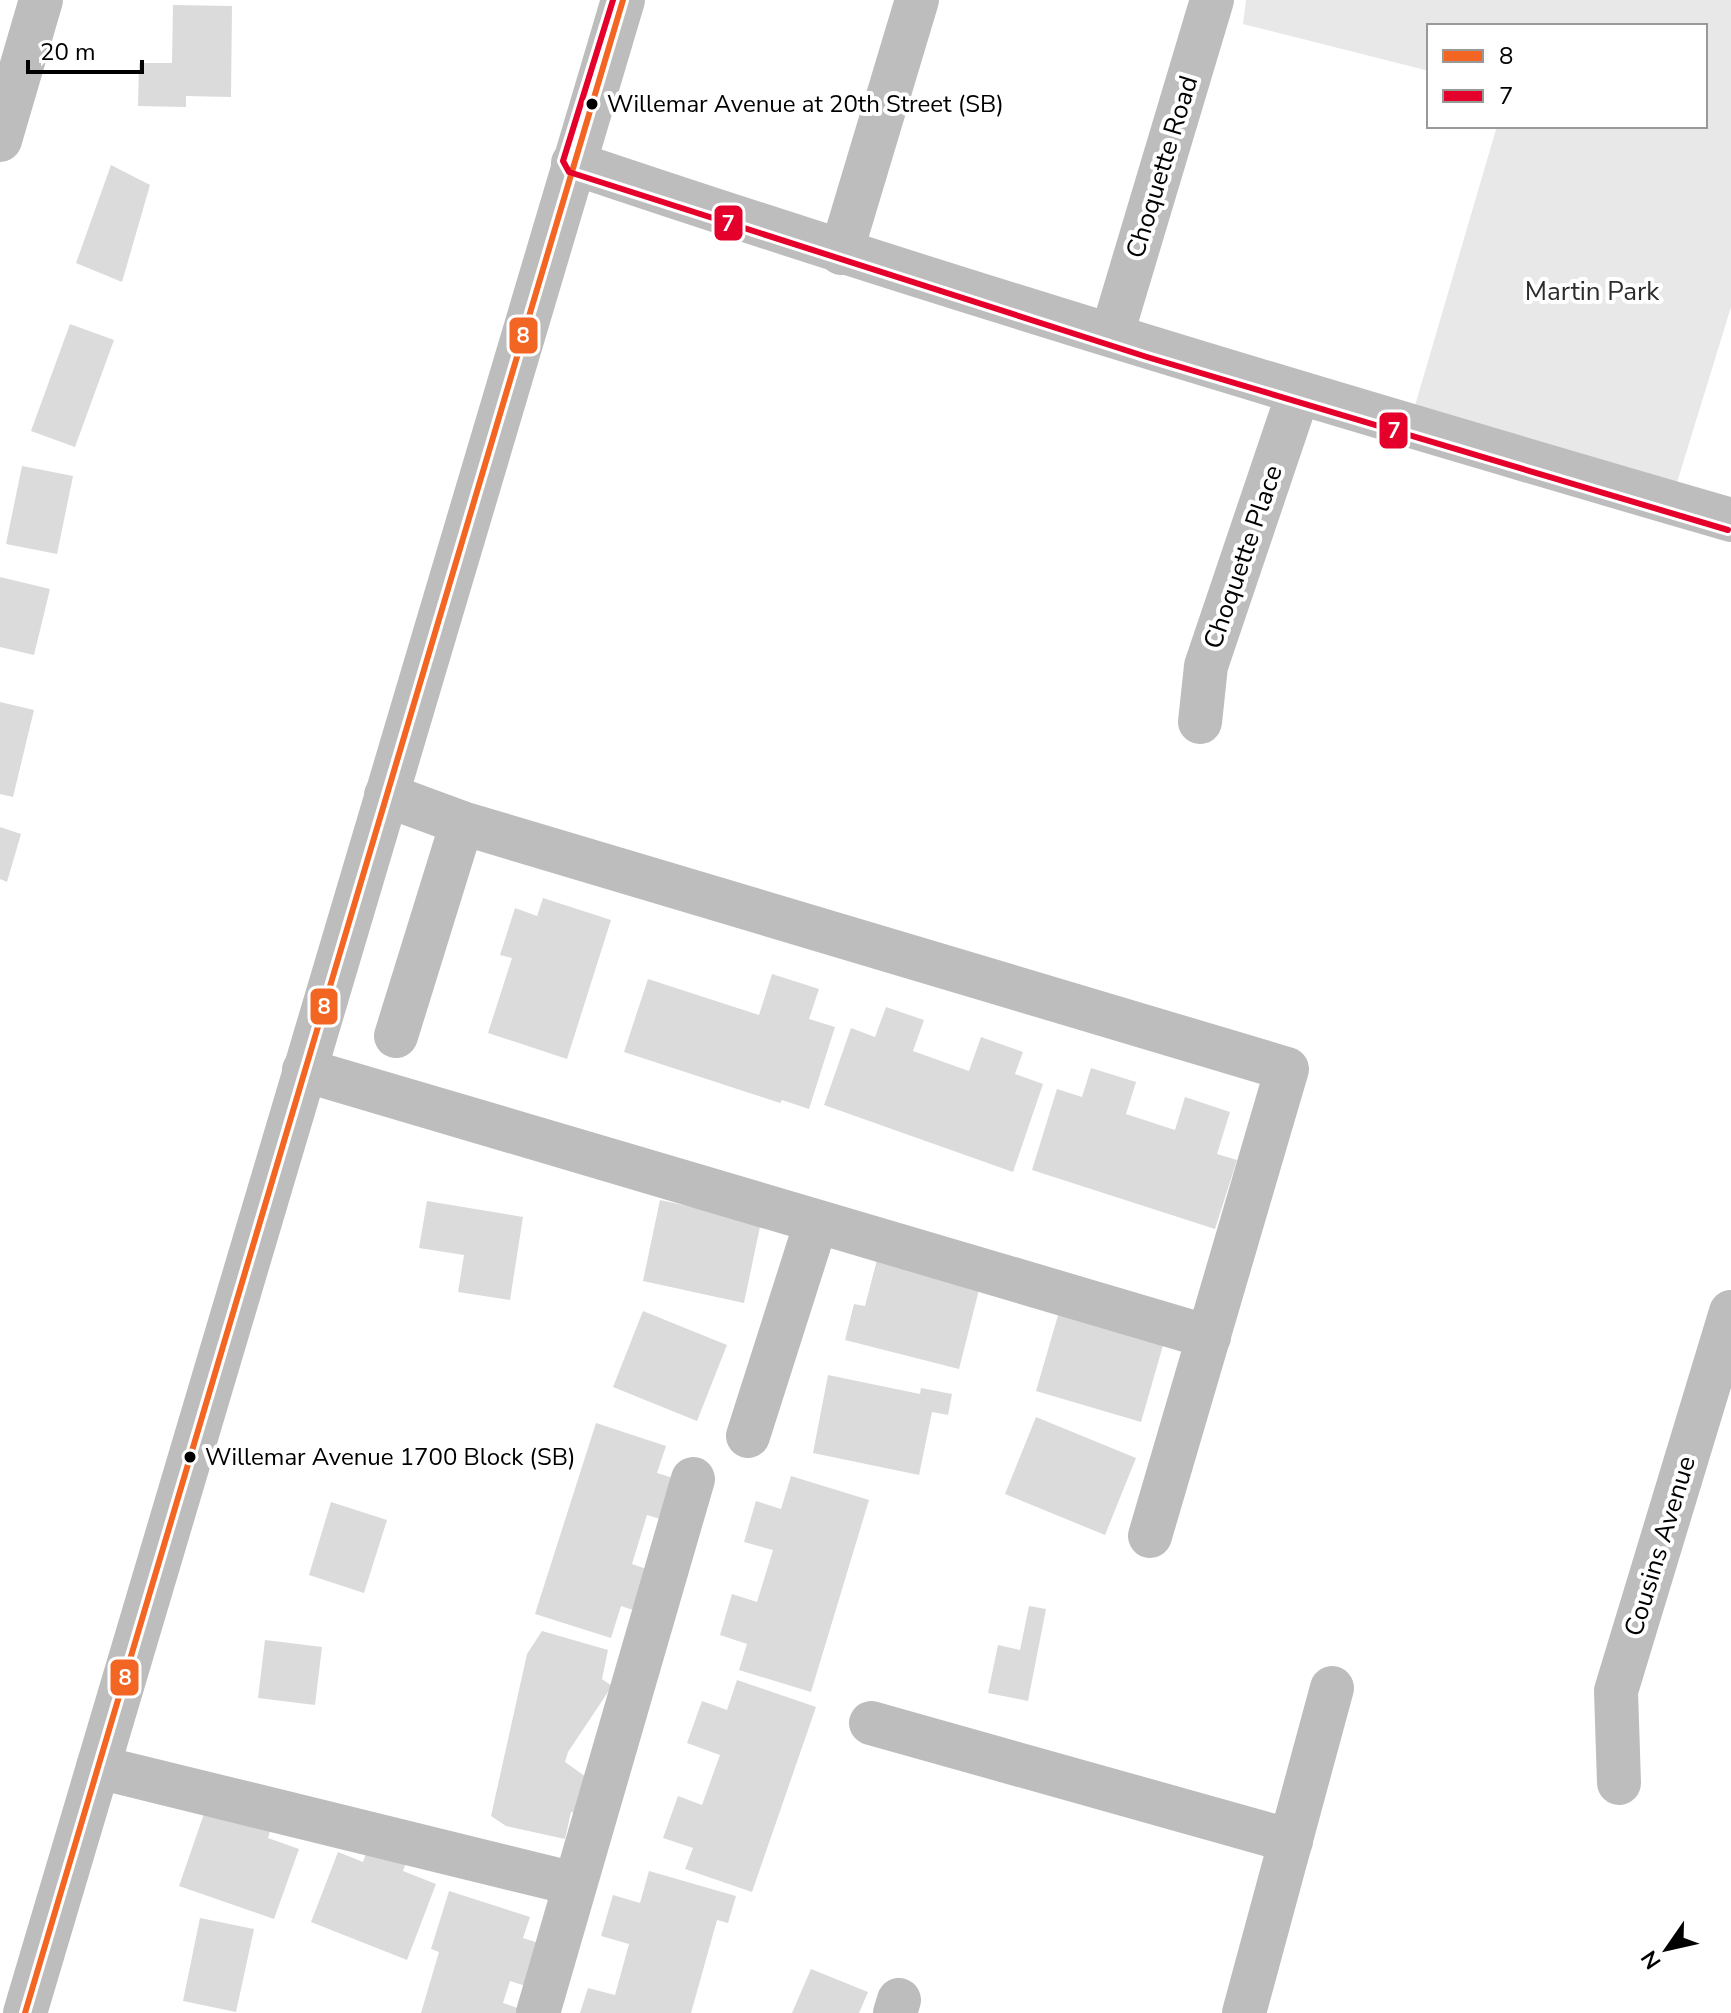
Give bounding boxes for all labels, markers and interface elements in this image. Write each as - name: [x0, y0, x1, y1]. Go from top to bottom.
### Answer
- scale bar: [28, 24, 142, 74]
- legend: [1427, 24, 1707, 128]
- text: 20 m: [40, 36, 96, 68]
- text: 8: [1499, 40, 1513, 72]
- street label: Choquette Road: [1118, 71, 1206, 263]
- text: 7: [1499, 80, 1513, 112]
- place label: Willemar Avenue at 20th Street (SB): [607, 88, 1004, 120]
- marker: Willemar Avenue at 20th Street (SB): [584, 96, 600, 112]
- line badge: 7: [713, 204, 744, 242]
- text: 7: [721, 209, 735, 239]
- park label: Martin Park: [1525, 274, 1660, 309]
- line badge: 8: [508, 316, 539, 355]
- text: 8: [516, 321, 530, 351]
- line badge: 7: [1378, 411, 1409, 450]
- text: 7: [1387, 416, 1401, 446]
- street label: Choquette Place: [1195, 460, 1291, 654]
- line badge: 8: [309, 987, 339, 1026]
- text: 8: [317, 992, 331, 1022]
- place label: Willemar Avenue 1700 Block (SB): [205, 1441, 576, 1473]
- marker: Willemar Avenue 1700 Block (SB): [182, 1449, 198, 1465]
- street label: Cousins Avenue: [1616, 1452, 1704, 1640]
- line badge: 8: [109, 1658, 140, 1697]
- text: 8: [118, 1663, 132, 1693]
- north arrow: [1627, 1909, 1707, 1989]
- text: N: [1634, 1944, 1668, 1975]

